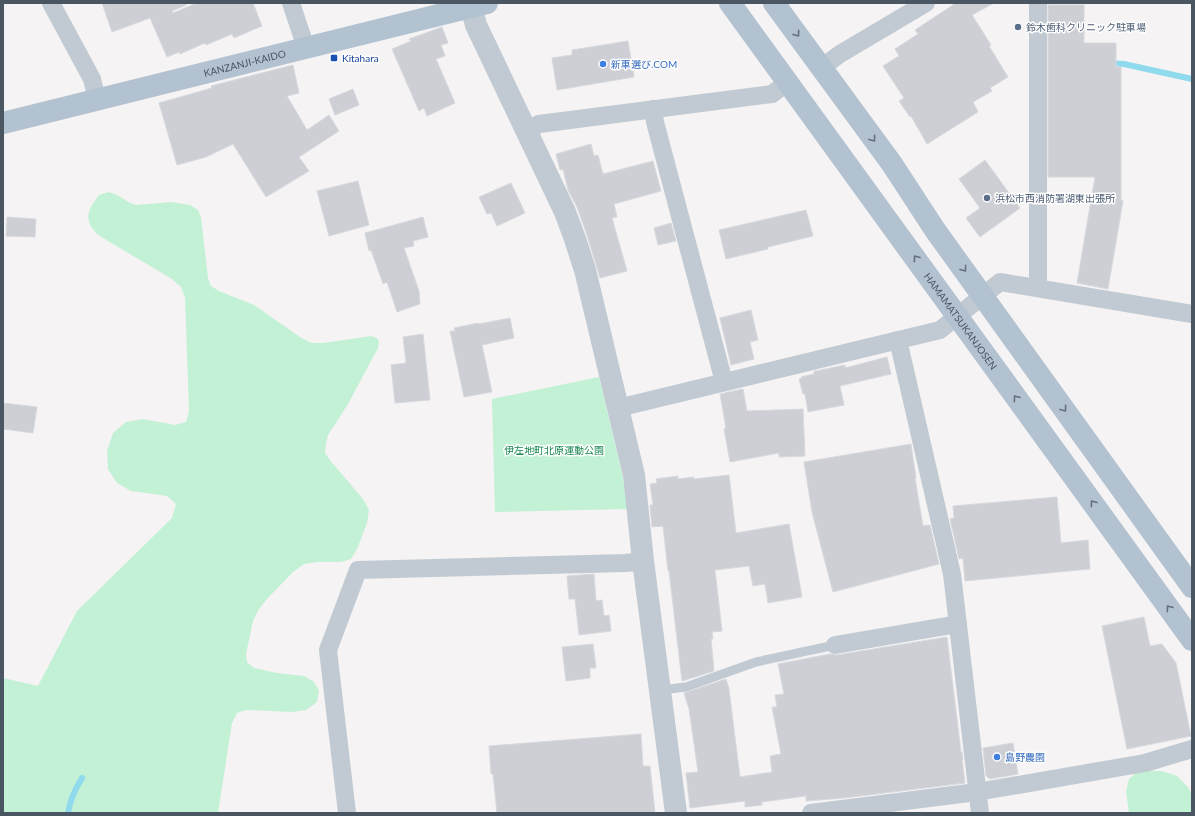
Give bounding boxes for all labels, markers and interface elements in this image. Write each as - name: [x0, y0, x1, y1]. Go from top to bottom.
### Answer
- place label: 鈴木歯科クリニック駐車場: [1026, 21, 1146, 33]
- marker: 鈴木歯科クリニック駐車場: [1013, 22, 1023, 32]
- one-way arrow: [792, 30, 799, 37]
- street label: KANZANJI-KAIDO: [202, 47, 287, 79]
- place label: Kitahara: [342, 52, 379, 64]
- marker: Kitahara: [329, 53, 339, 63]
- place label: 新車選び.COM: [611, 58, 677, 70]
- marker: 新車選び.COM: [598, 59, 608, 69]
- one-way arrow: [869, 135, 876, 142]
- place label: 浜松市西消防署湖東出張所: [995, 192, 1115, 204]
- marker: 浜松市西消防署湖東出張所: [982, 193, 992, 203]
- one-way arrow: [913, 256, 920, 263]
- one-way arrow: [959, 265, 967, 272]
- street label: HAMAMATSUKANJOSEN: [922, 270, 1000, 372]
- one-way arrow: [1014, 395, 1021, 402]
- one-way arrow: [1059, 404, 1066, 411]
- park label: 伊左地町北原運動公園: [504, 444, 604, 456]
- one-way arrow: [1090, 500, 1098, 507]
- one-way arrow: [1167, 606, 1174, 613]
- place label: 島野農園: [1005, 751, 1045, 763]
- marker: 島野農園: [992, 752, 1002, 762]

